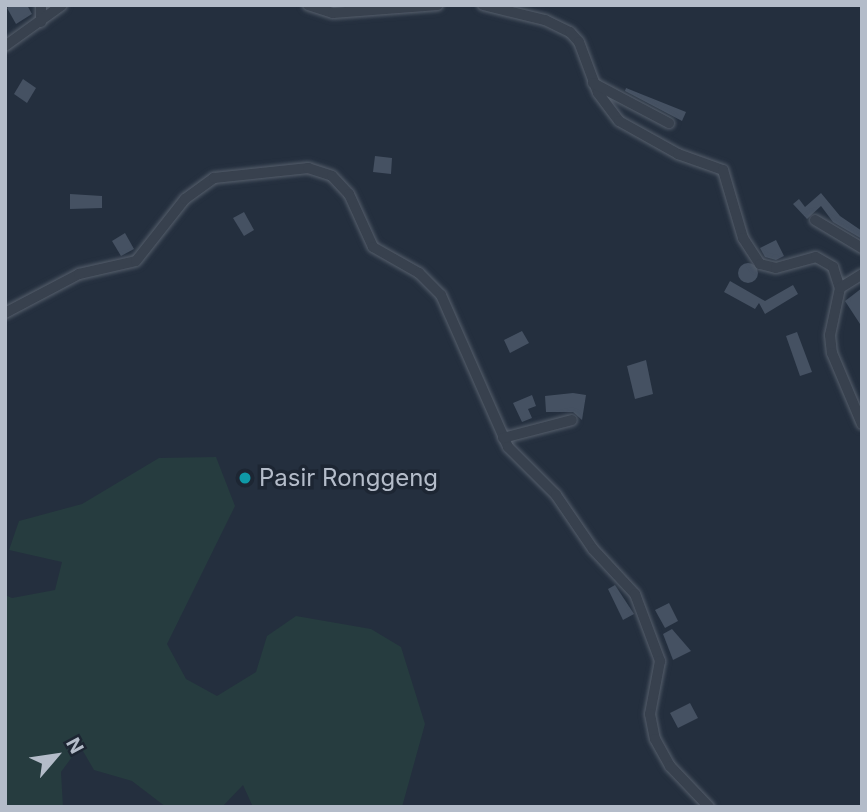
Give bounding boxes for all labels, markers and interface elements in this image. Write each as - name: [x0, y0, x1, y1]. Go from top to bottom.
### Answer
- place label: Pasir Ronggeng: [259, 464, 438, 492]
- marker: Pasir Ronggeng: [237, 470, 253, 486]
- north arrow: [21, 721, 91, 791]
- text: N: [61, 734, 88, 757]

